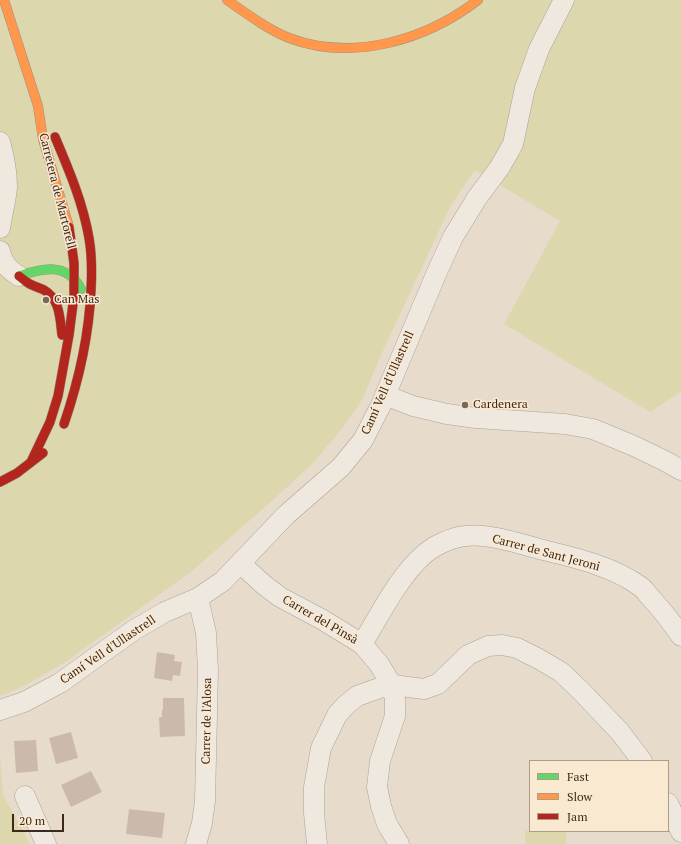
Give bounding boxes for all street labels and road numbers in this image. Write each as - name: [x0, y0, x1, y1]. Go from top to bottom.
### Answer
- street label: Carretera de Martorell: [36, 132, 78, 250]
- street label: Camí Vell d'Ullastrell: [359, 329, 417, 437]
- street label: Carrer de Sant Jeroni: [490, 532, 602, 574]
- street label: Carrer del Pinsà: [280, 593, 360, 647]
- street label: Camí Vell d'Ullastrell: [57, 613, 159, 687]
- street label: Carrer de l'Alosa: [199, 678, 215, 764]

